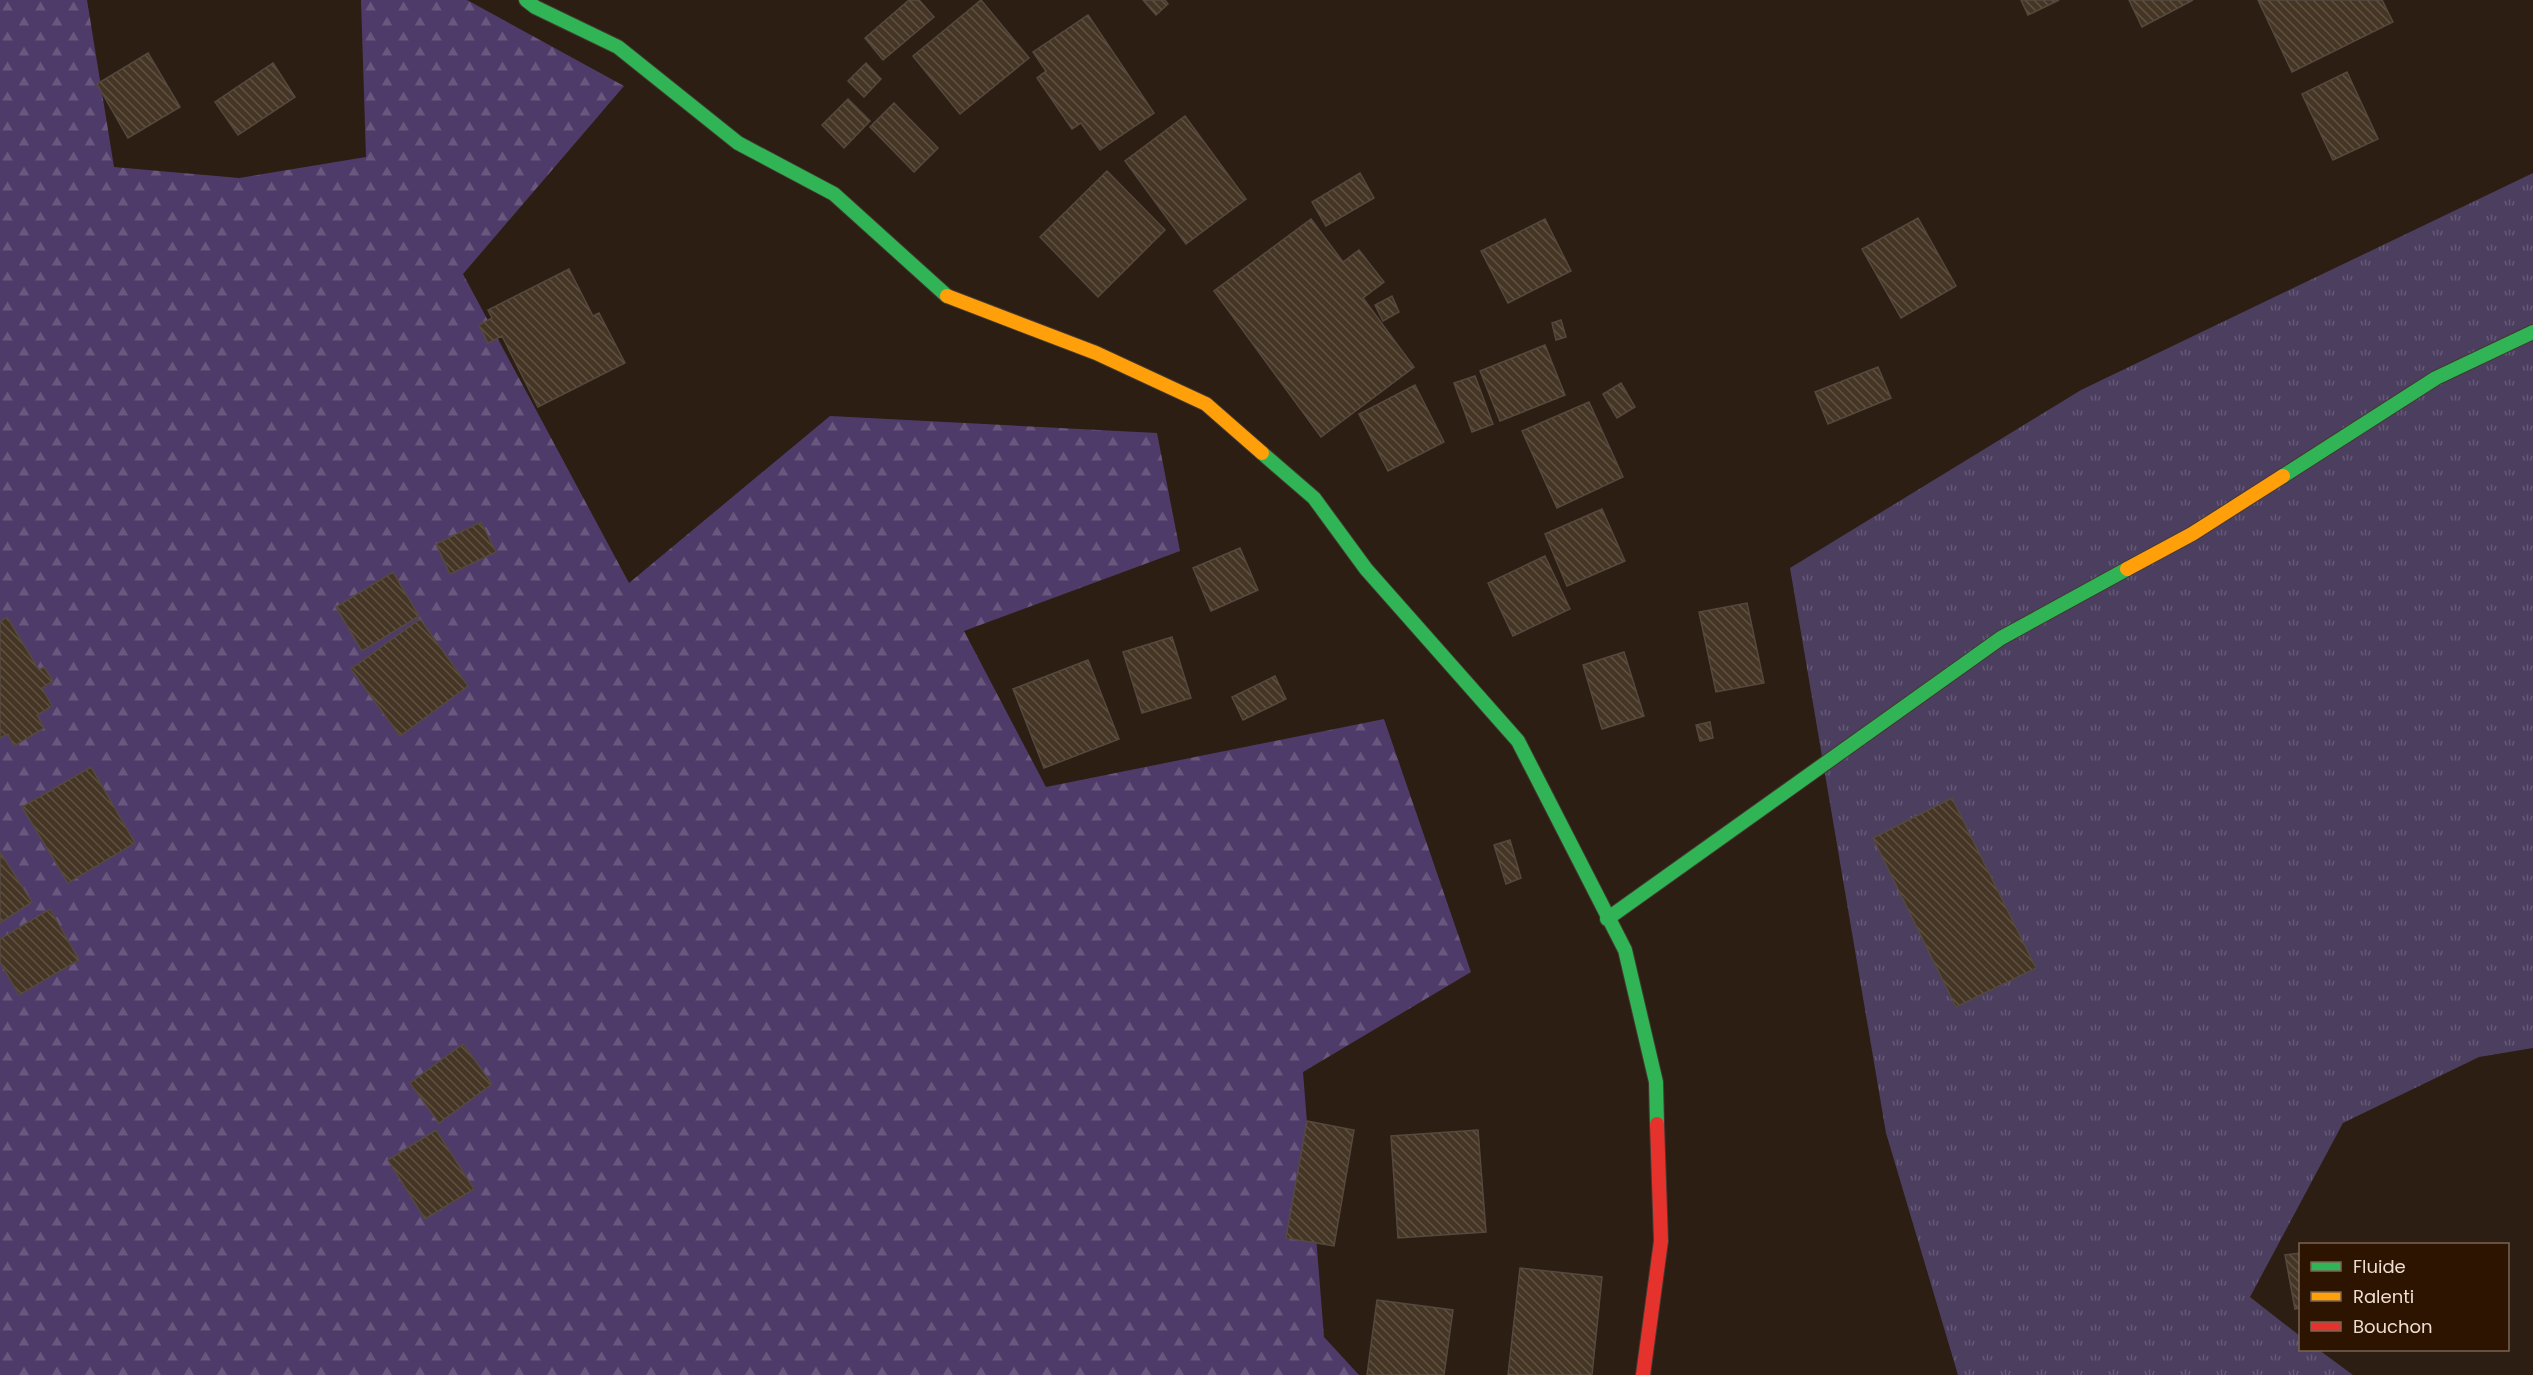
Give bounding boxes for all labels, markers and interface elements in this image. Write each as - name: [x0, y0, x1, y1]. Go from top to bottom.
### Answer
- legend: [2299, 1243, 2509, 1351]
- text: Fluide: [2353, 1254, 2406, 1279]
- text: Ralenti: [2353, 1284, 2414, 1309]
- text: Bouchon: [2353, 1314, 2433, 1339]

